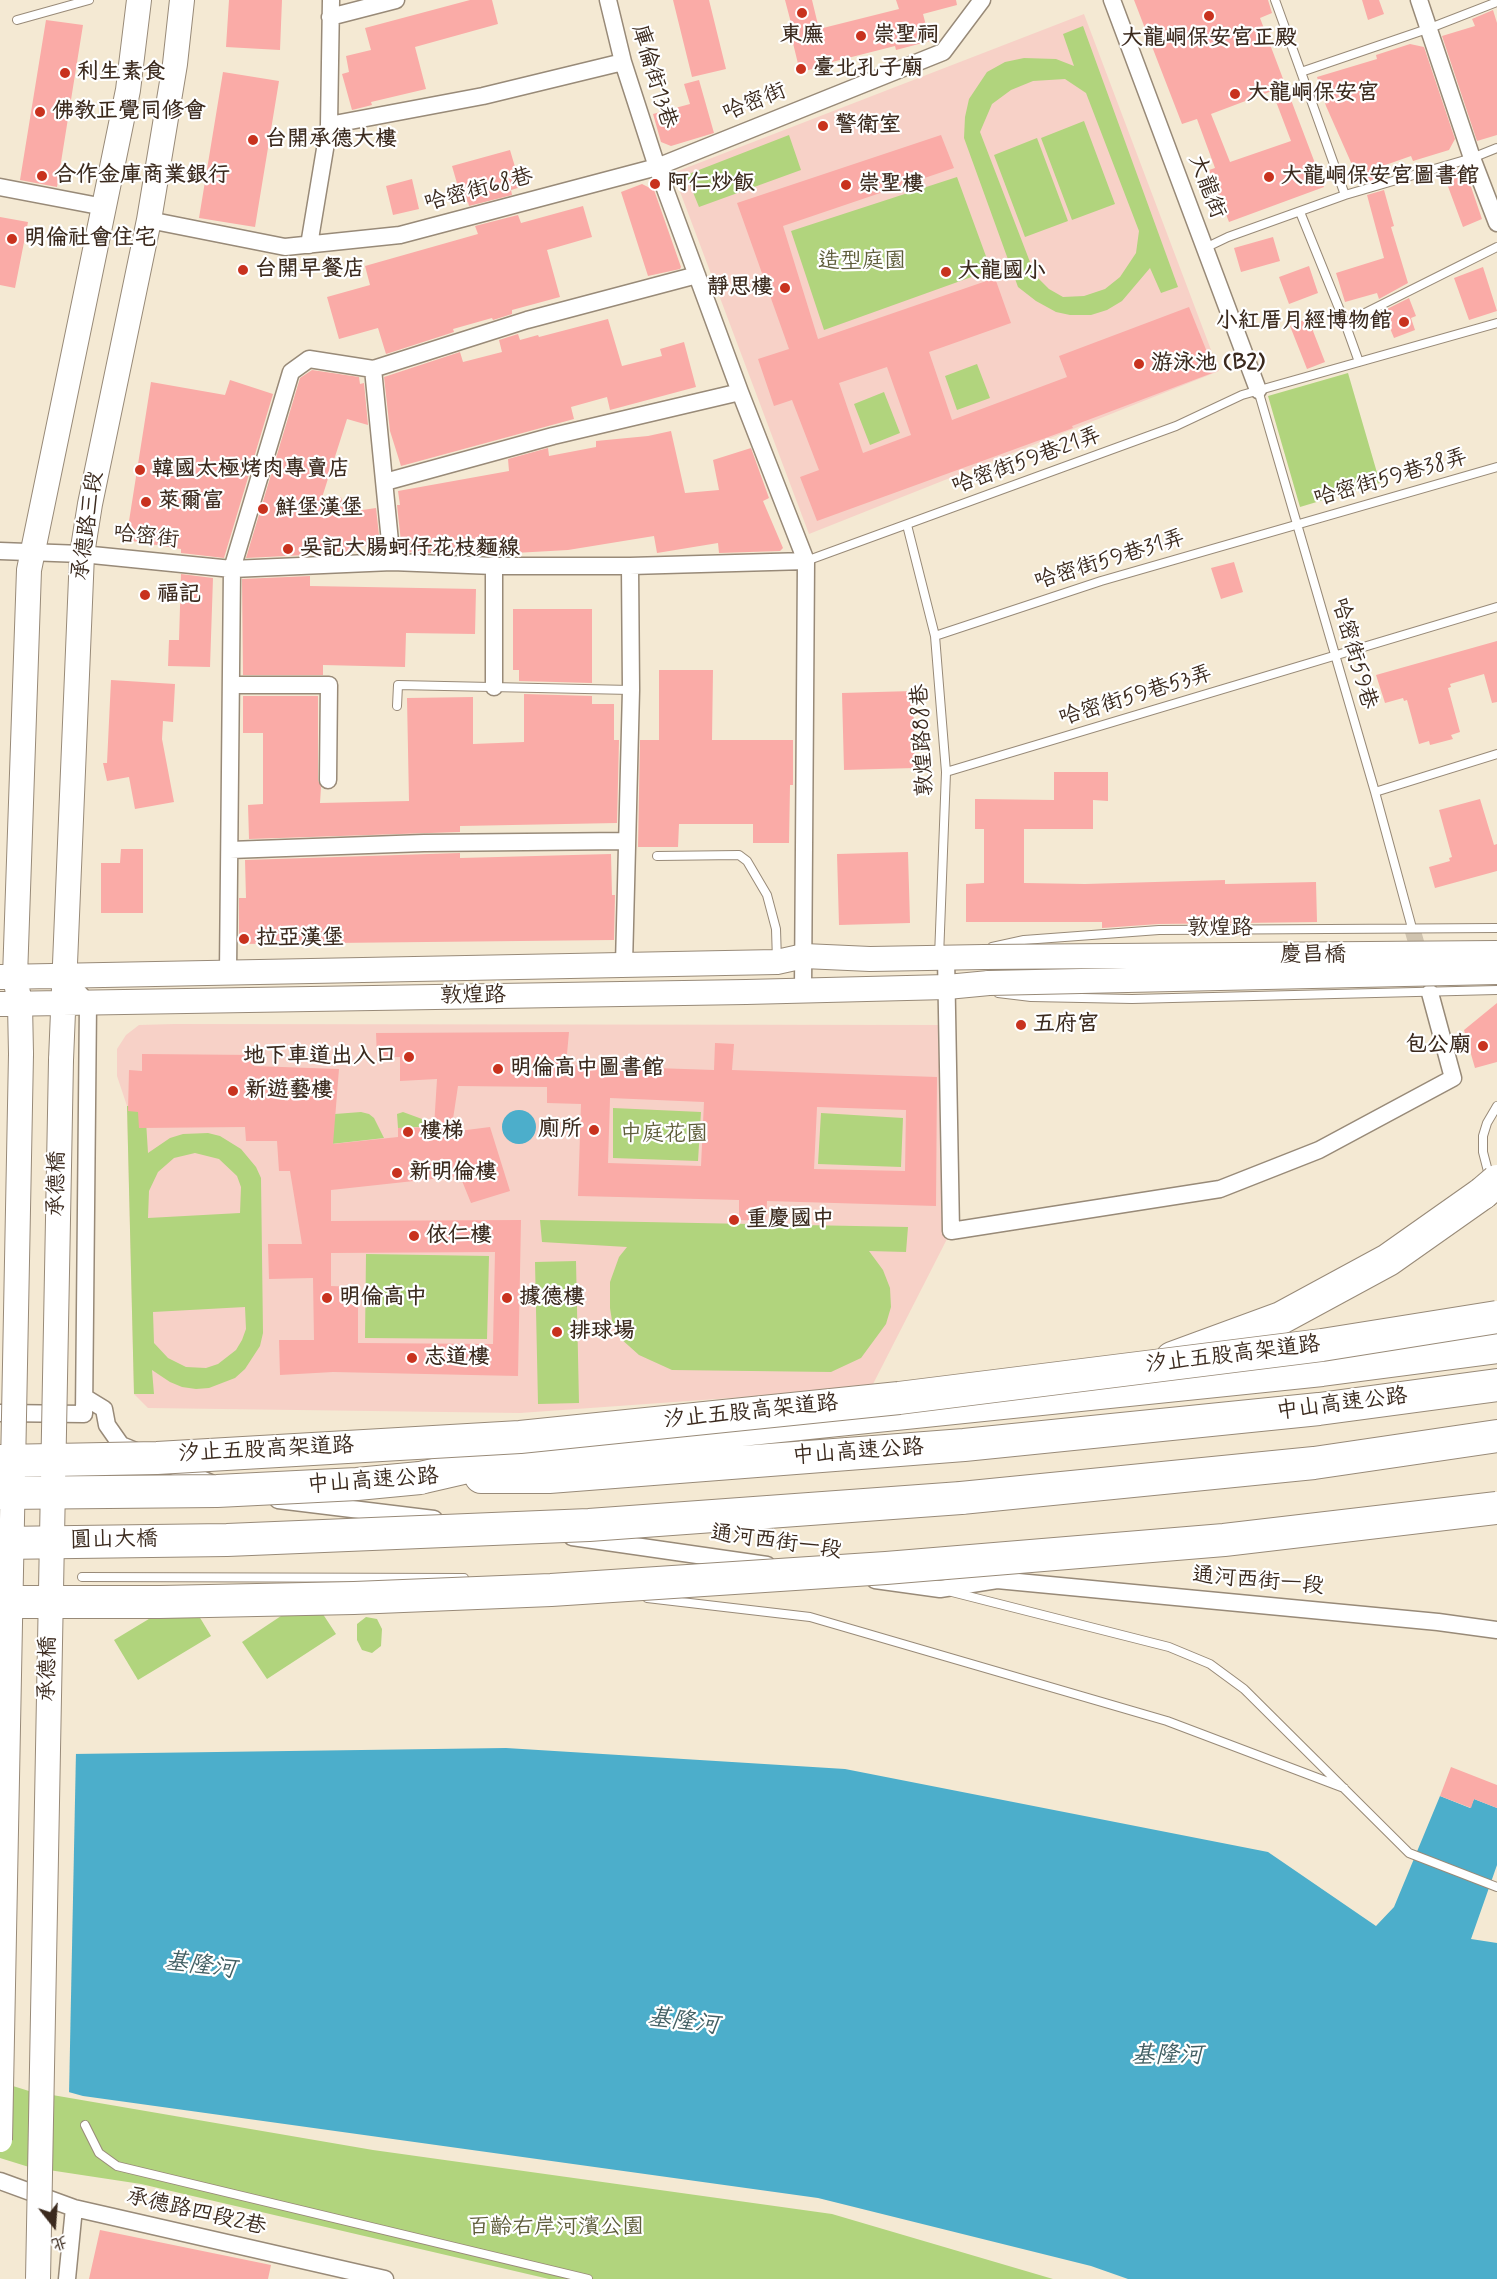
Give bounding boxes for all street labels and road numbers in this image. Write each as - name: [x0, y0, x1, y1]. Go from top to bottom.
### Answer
- street label: 庫倫街13巷: [625, 22, 681, 132]
- street label: 哈密街: [719, 78, 791, 128]
- street label: 大龍街: [1182, 151, 1230, 223]
- street label: 哈密街68巷: [422, 164, 536, 218]
- street label: 哈密街59巷21弄: [949, 423, 1105, 501]
- street label: 哈密街59巷38弄: [1311, 444, 1471, 514]
- street label: 承德路三段: [68, 470, 110, 582]
- street label: 哈密街: [112, 521, 180, 555]
- street label: 哈密街59巷31弄: [1032, 526, 1188, 596]
- street label: 哈密街59巷: [1325, 595, 1381, 713]
- street label: 哈密街59巷53弄: [1056, 661, 1216, 733]
- street label: 敦煌路88巷: [908, 683, 940, 797]
- street label: 敦煌路: [1187, 916, 1253, 942]
- street label: 慶昌橋: [1280, 943, 1346, 969]
- street label: 敦煌路: [440, 983, 506, 1011]
- street label: 承德橋: [44, 1151, 72, 1217]
- street label: 汐止五股高架道路: [1144, 1332, 1322, 1380]
- street label: 中山高速公路: [1275, 1384, 1409, 1426]
- street label: 汐止五股高架道路: [662, 1391, 840, 1435]
- street label: 汐止五股高架道路: [177, 1433, 355, 1469]
- street label: 中山高速公路: [791, 1435, 925, 1471]
- street label: 中山高速公路: [306, 1464, 440, 1500]
- street label: 通河西街一段: [709, 1521, 843, 1565]
- street label: 圓山大橋: [70, 1527, 158, 1555]
- street label: 通河西街一段: [1191, 1563, 1325, 1601]
- street label: 承德橋: [35, 1636, 63, 1702]
- street label: 承德路四段2巷: [123, 2184, 269, 2242]

